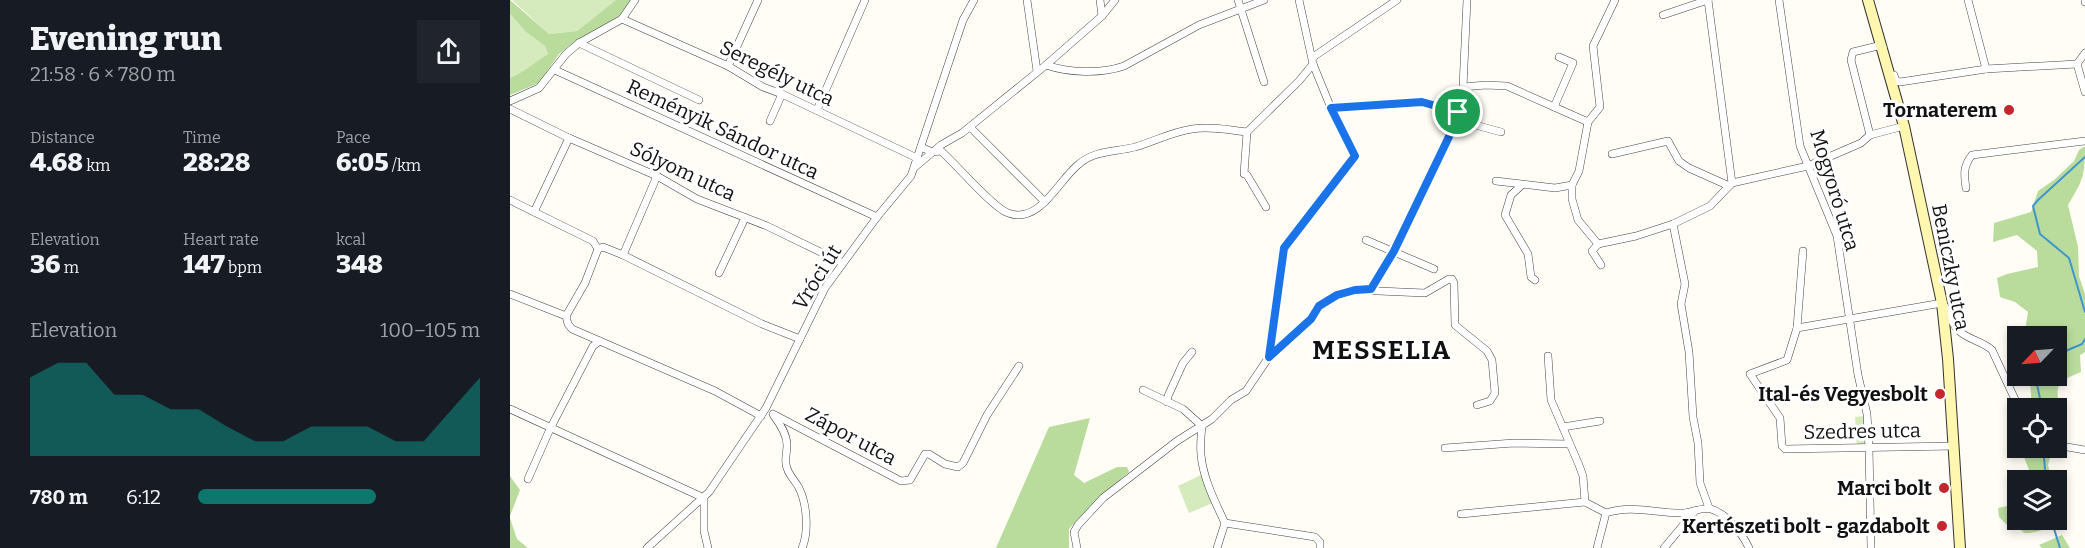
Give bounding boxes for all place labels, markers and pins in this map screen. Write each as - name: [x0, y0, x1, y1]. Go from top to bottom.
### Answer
- pin: [1432, 86, 1483, 137]
- place label: Tornaterem: [1883, 98, 1997, 122]
- marker: Tornaterem: [2002, 103, 2016, 117]
- place label: Ital-és Vegyesbolt: [1758, 382, 1928, 406]
- marker: Ital-és Vegyesbolt: [1933, 387, 1947, 401]
- place label: Marci bolt: [1837, 476, 1932, 500]
- marker: Marci bolt: [1937, 481, 1951, 495]
- place label: Kertészeti bolt - gazdabolt: [1682, 514, 1930, 538]
- marker: Kertészeti bolt - gazdabolt: [1935, 519, 1949, 533]

